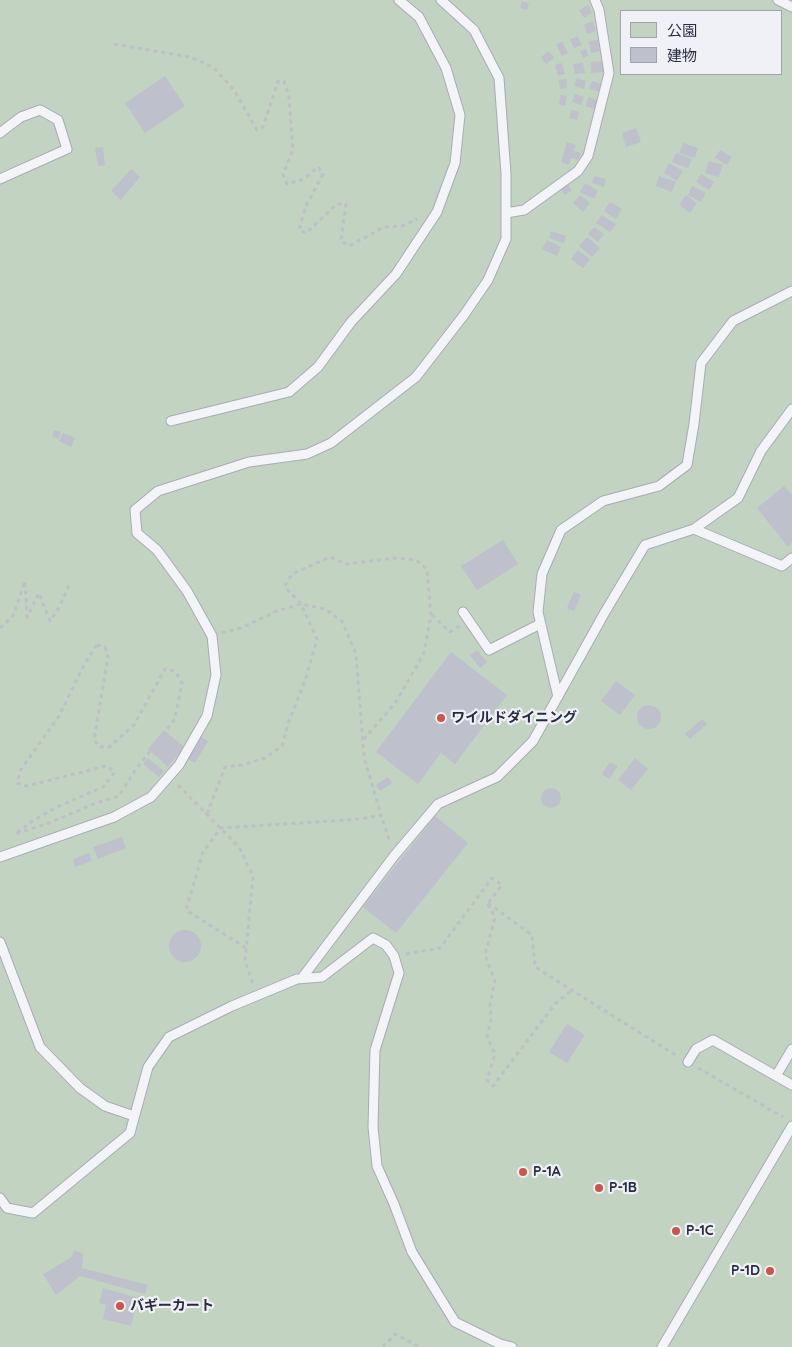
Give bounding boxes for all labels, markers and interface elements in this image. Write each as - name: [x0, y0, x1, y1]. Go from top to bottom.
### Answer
- legend: [620, 10, 782, 75]
- text: 公園: [667, 21, 697, 40]
- text: 建物: [667, 46, 697, 65]
- place label: ワイルドダイニング: [451, 710, 577, 726]
- marker: ワイルドダイニング: [435, 712, 447, 724]
- place label: P-1A: [533, 1164, 561, 1180]
- marker: P-1A: [517, 1166, 529, 1178]
- place label: P-1B: [609, 1180, 637, 1196]
- marker: P-1B: [593, 1182, 605, 1194]
- place label: P-1C: [686, 1223, 714, 1239]
- marker: P-1C: [670, 1225, 682, 1237]
- place label: P-1D: [731, 1263, 760, 1279]
- marker: P-1D: [764, 1265, 776, 1277]
- place label: バギーカート: [130, 1298, 214, 1314]
- marker: バギーカート: [114, 1300, 126, 1312]

